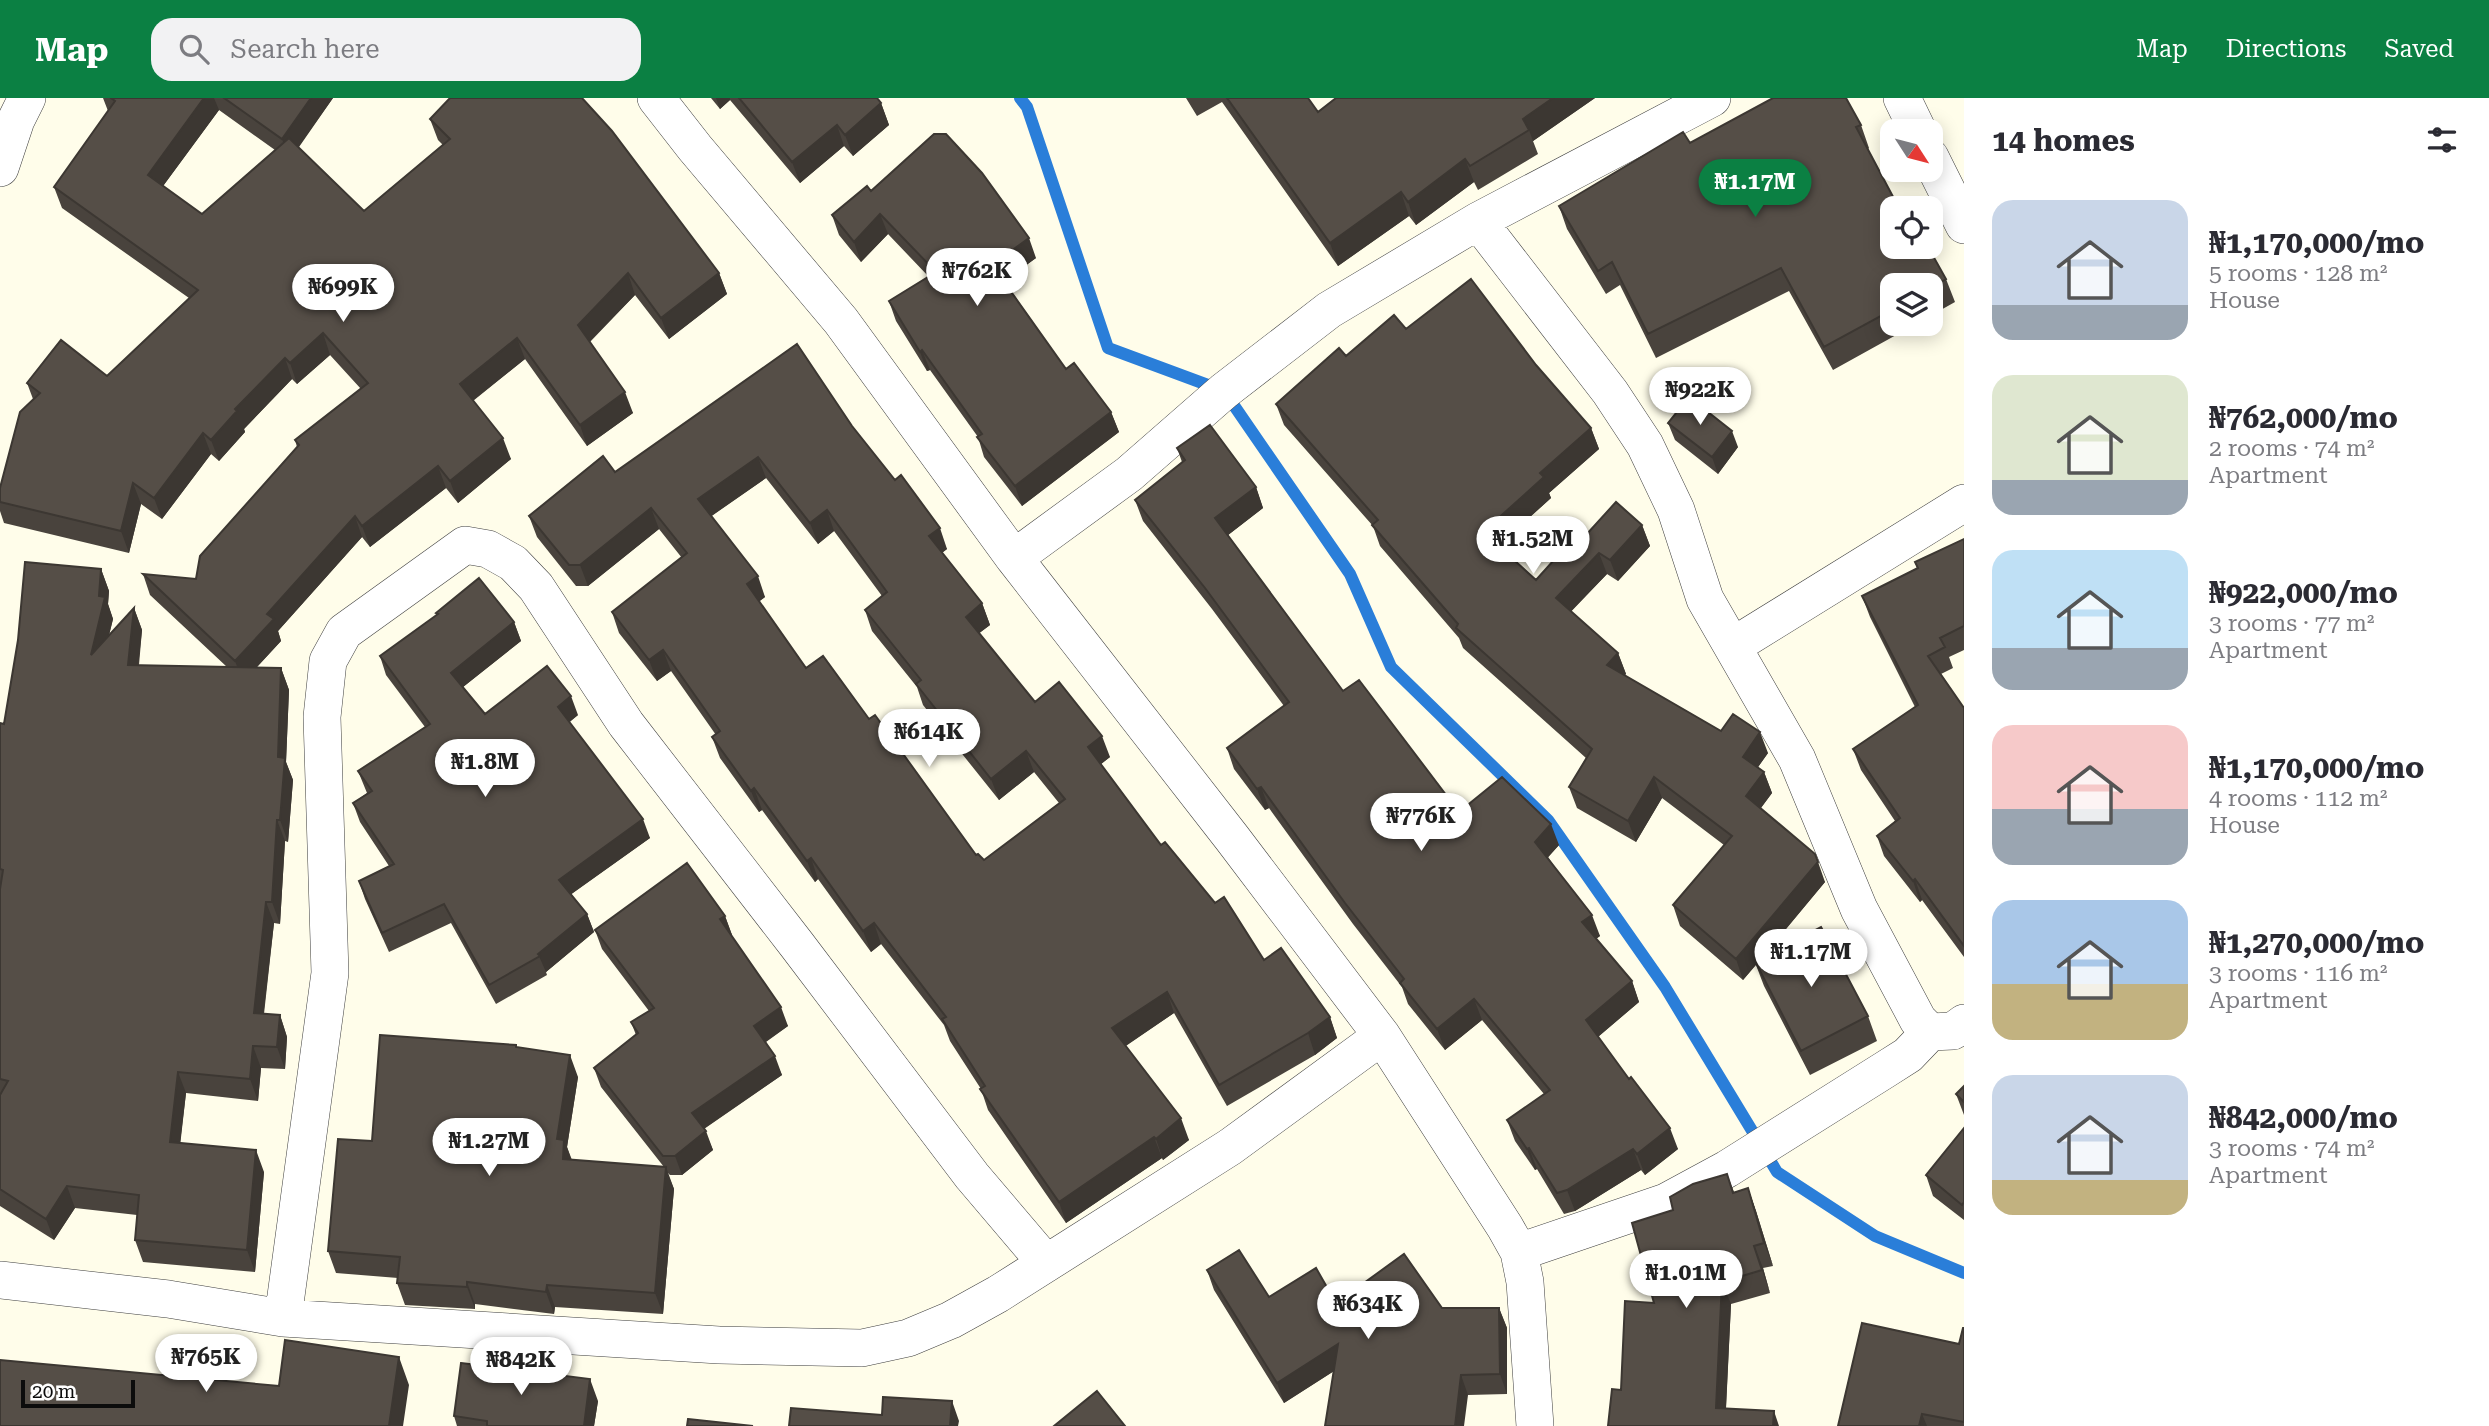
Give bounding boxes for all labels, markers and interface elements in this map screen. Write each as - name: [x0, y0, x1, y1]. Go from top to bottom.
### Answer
- search box: [151, 18, 641, 81]
- text: Map: [35, 30, 109, 69]
- icon: search: [175, 30, 213, 68]
- text: Search here: [231, 34, 380, 64]
- text: Map: [2136, 35, 2188, 63]
- text: Directions: [2226, 35, 2346, 63]
- text: Saved: [2384, 35, 2454, 63]
- north arrow: [1880, 119, 1942, 182]
- map controls: [1880, 119, 1943, 336]
- icon: filters: [2423, 121, 2461, 159]
- text: 14 homes: [1992, 123, 2135, 158]
- pin: ₦1.17M: [1698, 159, 1812, 219]
- text: ₦1.17M: [1715, 168, 1795, 195]
- button: locate: [1880, 196, 1943, 259]
- text: ₦1,170,000/mo: [2209, 225, 2424, 260]
- icon: home: [2048, 228, 2132, 312]
- pin: ₦762K: [928, 248, 1026, 308]
- text: ₦762K: [942, 257, 1012, 284]
- text: 5 rooms · 128 m²: [2209, 260, 2387, 287]
- pin: ₦699K: [294, 264, 392, 324]
- text: ₦699K: [308, 273, 378, 300]
- button: layers: [1880, 273, 1943, 336]
- text: House: [2209, 287, 2280, 314]
- pin: ₦922K: [1651, 368, 1749, 427]
- text: ₦922K: [1665, 376, 1735, 403]
- text: ₦762,000/mo: [2209, 400, 2398, 435]
- icon: home: [2048, 403, 2132, 487]
- text: 2 rooms · 74 m²: [2209, 435, 2375, 462]
- text: Apartment: [2209, 462, 2328, 489]
- pin: ₦1.52M: [1476, 517, 1590, 576]
- text: ₦1.52M: [1493, 525, 1573, 552]
- text: ₦922,000/mo: [2209, 575, 2398, 610]
- icon: home: [2048, 578, 2132, 662]
- text: 3 rooms · 77 m²: [2209, 610, 2375, 637]
- text: Apartment: [2209, 637, 2328, 664]
- pin: ₦614K: [880, 710, 978, 769]
- text: ₦614K: [894, 718, 964, 745]
- pin: ₦1.8M: [436, 740, 534, 799]
- text: ₦1.8M: [451, 748, 519, 775]
- text: ₦1,170,000/mo: [2209, 750, 2424, 785]
- icon: home: [2048, 753, 2132, 837]
- text: 4 rooms · 112 m²: [2209, 785, 2387, 812]
- pin: ₦776K: [1372, 794, 1470, 853]
- text: ₦776K: [1386, 802, 1456, 829]
- text: House: [2209, 812, 2280, 839]
- text: ₦1,270,000/mo: [2209, 925, 2424, 960]
- icon: home: [2048, 928, 2132, 1012]
- pin: ₦1.17M: [1754, 930, 1868, 989]
- text: ₦1.17M: [1771, 938, 1851, 965]
- text: 3 rooms · 116 m²: [2209, 960, 2387, 987]
- text: Apartment: [2209, 987, 2328, 1014]
- text: ₦842,000/mo: [2209, 1100, 2398, 1135]
- icon: home: [2048, 1103, 2132, 1187]
- pin: ₦1.27M: [432, 1118, 546, 1178]
- text: ₦1.27M: [449, 1127, 529, 1154]
- text: 3 rooms · 74 m²: [2209, 1135, 2375, 1162]
- text: Apartment: [2209, 1162, 2328, 1189]
- pin: ₦1.01M: [1629, 1250, 1743, 1310]
- text: ₦1.01M: [1646, 1259, 1726, 1286]
- pin: ₦634K: [1319, 1282, 1417, 1341]
- text: ₦634K: [1333, 1290, 1403, 1317]
- pin: ₦765K: [157, 1334, 255, 1394]
- pin: ₦842K: [472, 1338, 570, 1397]
- text: ₦765K: [171, 1343, 241, 1370]
- text: ₦842K: [486, 1346, 556, 1373]
- scale bar: [21, 1377, 135, 1409]
- text: 20 m: [32, 1380, 75, 1403]

